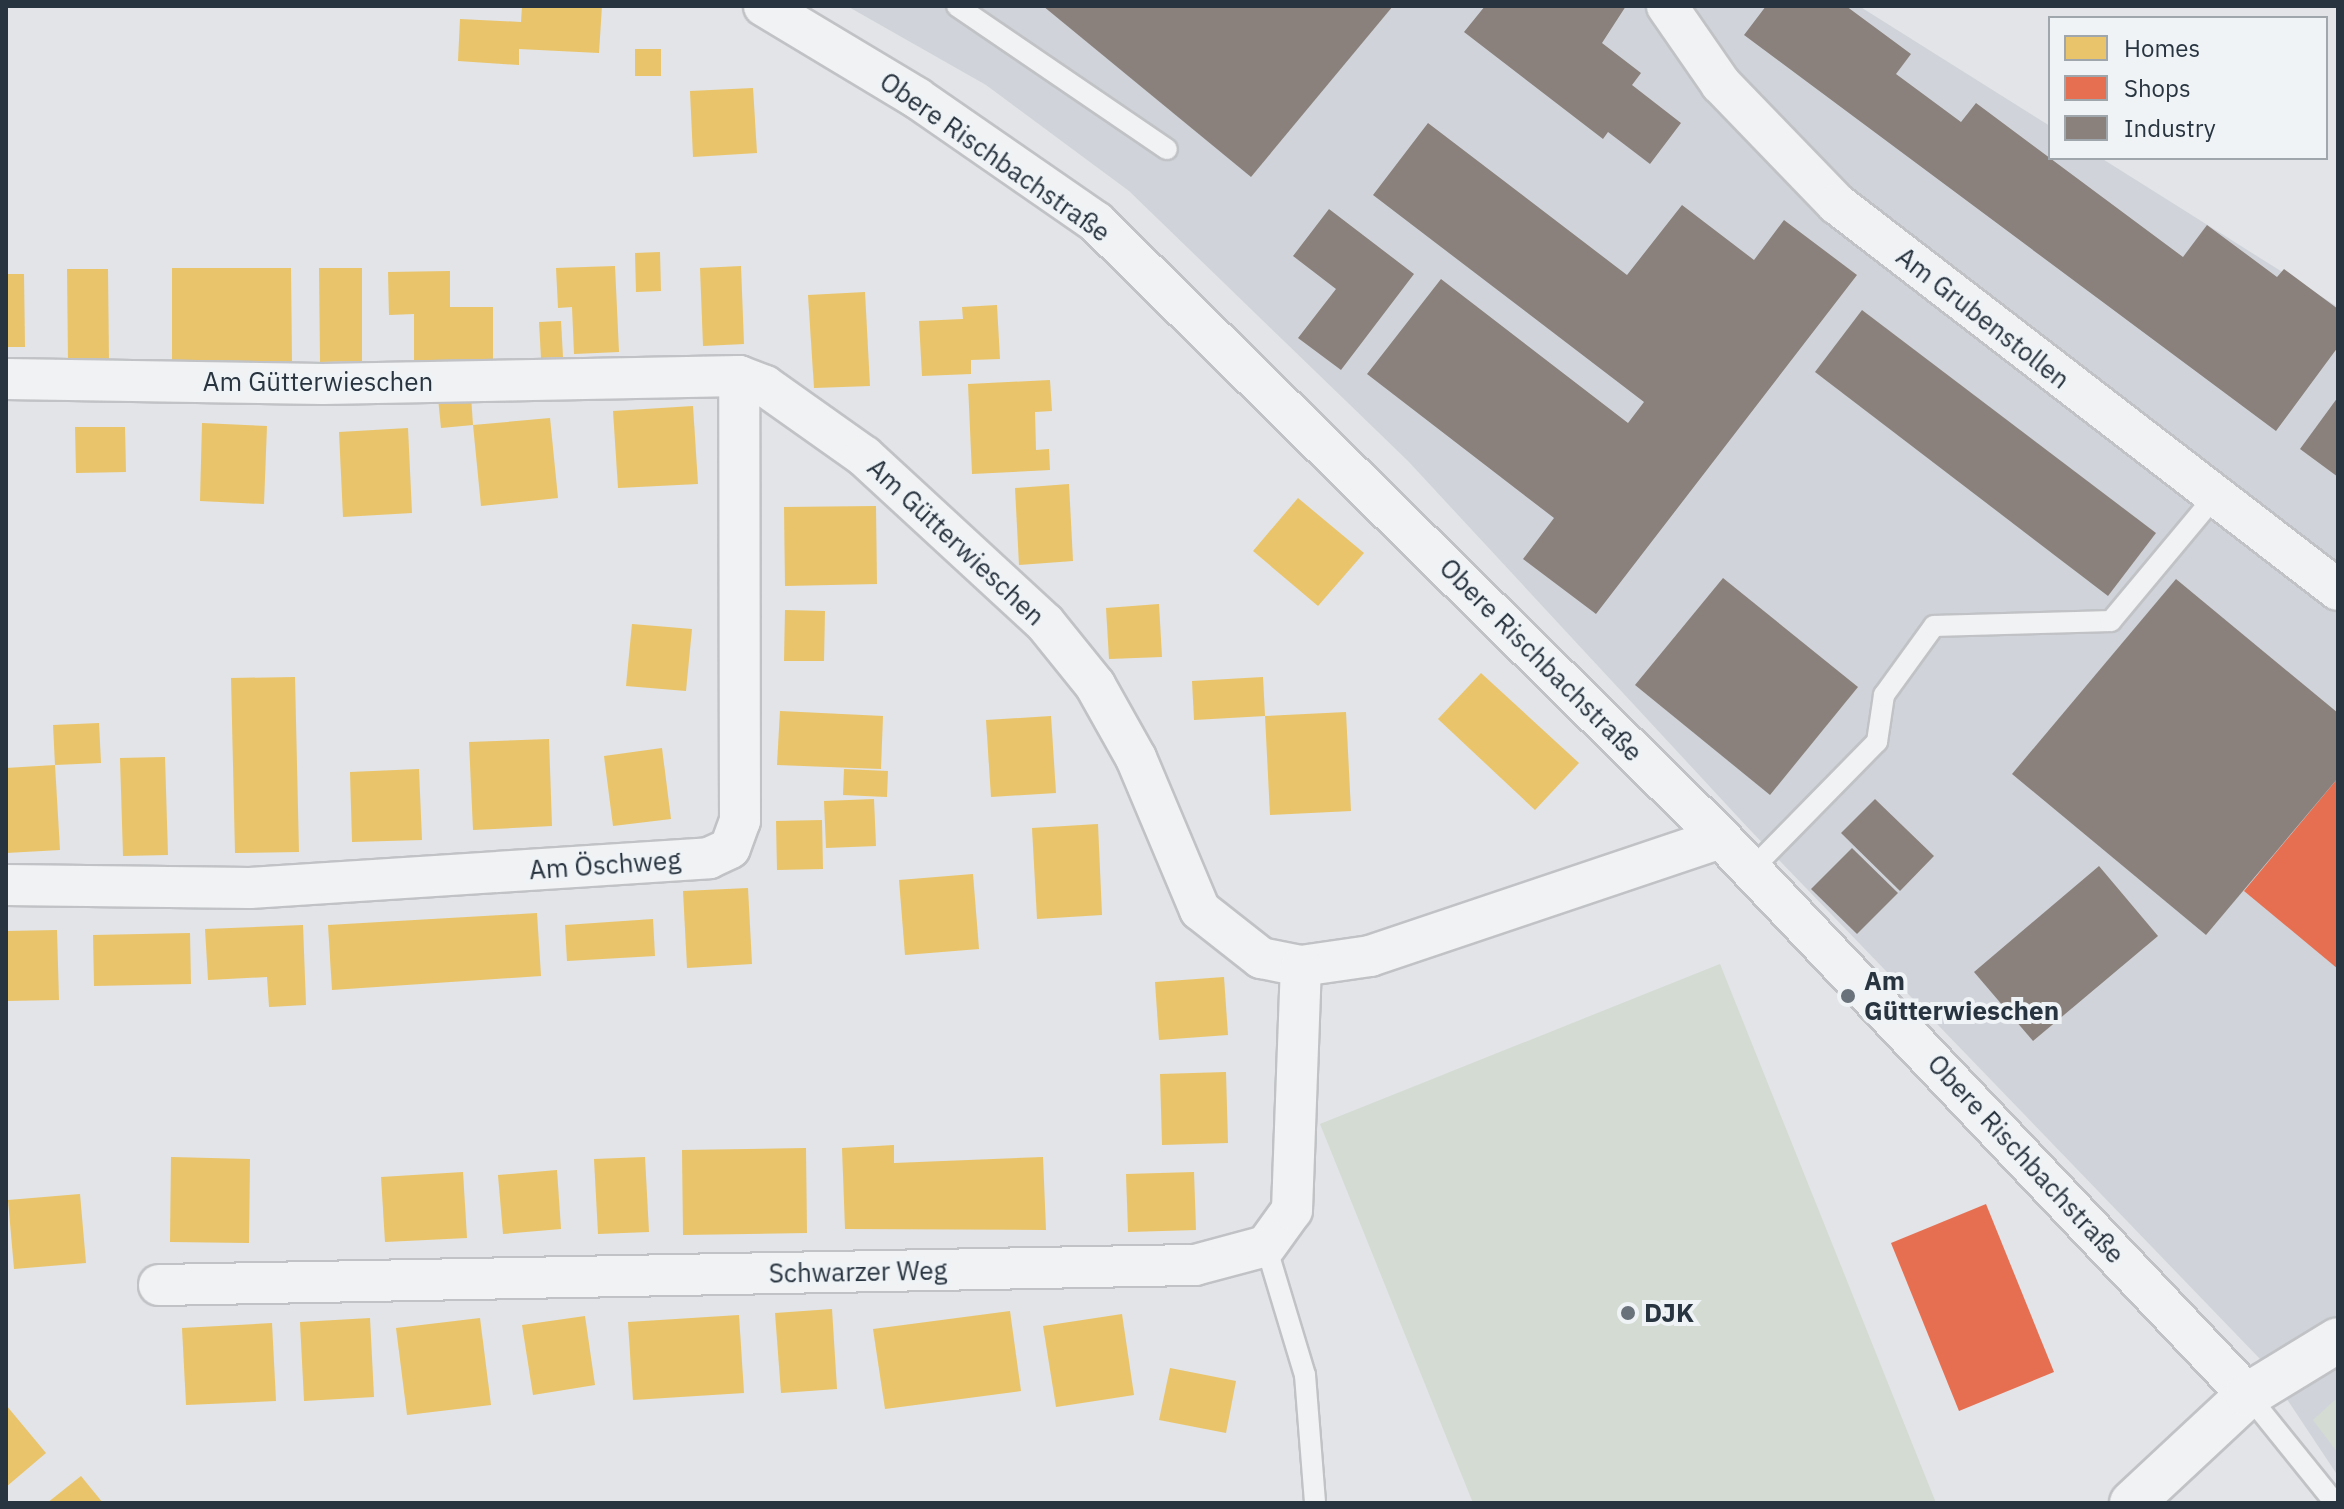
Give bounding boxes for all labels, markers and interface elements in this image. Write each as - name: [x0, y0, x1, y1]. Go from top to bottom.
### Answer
- legend: [2048, 16, 2328, 160]
- text: Homes: [2124, 32, 2200, 64]
- street label: Obere Rischbachstraße: [874, 66, 1116, 248]
- text: Shops: [2124, 72, 2191, 104]
- text: Industry: [2124, 112, 2216, 144]
- street label: Am Grubenstollen: [1890, 241, 2076, 395]
- street label: Am Gütterwieschen: [203, 366, 433, 398]
- street label: Am Gütterwieschen: [861, 452, 1051, 632]
- street label: Obere Rischbachstraße: [1433, 552, 1649, 768]
- street label: Am Öschweg: [528, 844, 682, 886]
- place label: Am Gütterwieschen: [1864, 965, 2059, 1026]
- marker: Am Gütterwieschen: [1839, 987, 1857, 1005]
- street label: Obere Rischbachstraße: [1921, 1048, 2131, 1270]
- street label: Schwarzer Weg: [768, 1255, 948, 1289]
- place label: DJK: [1644, 1297, 1694, 1329]
- marker: DJK: [1619, 1304, 1637, 1322]

